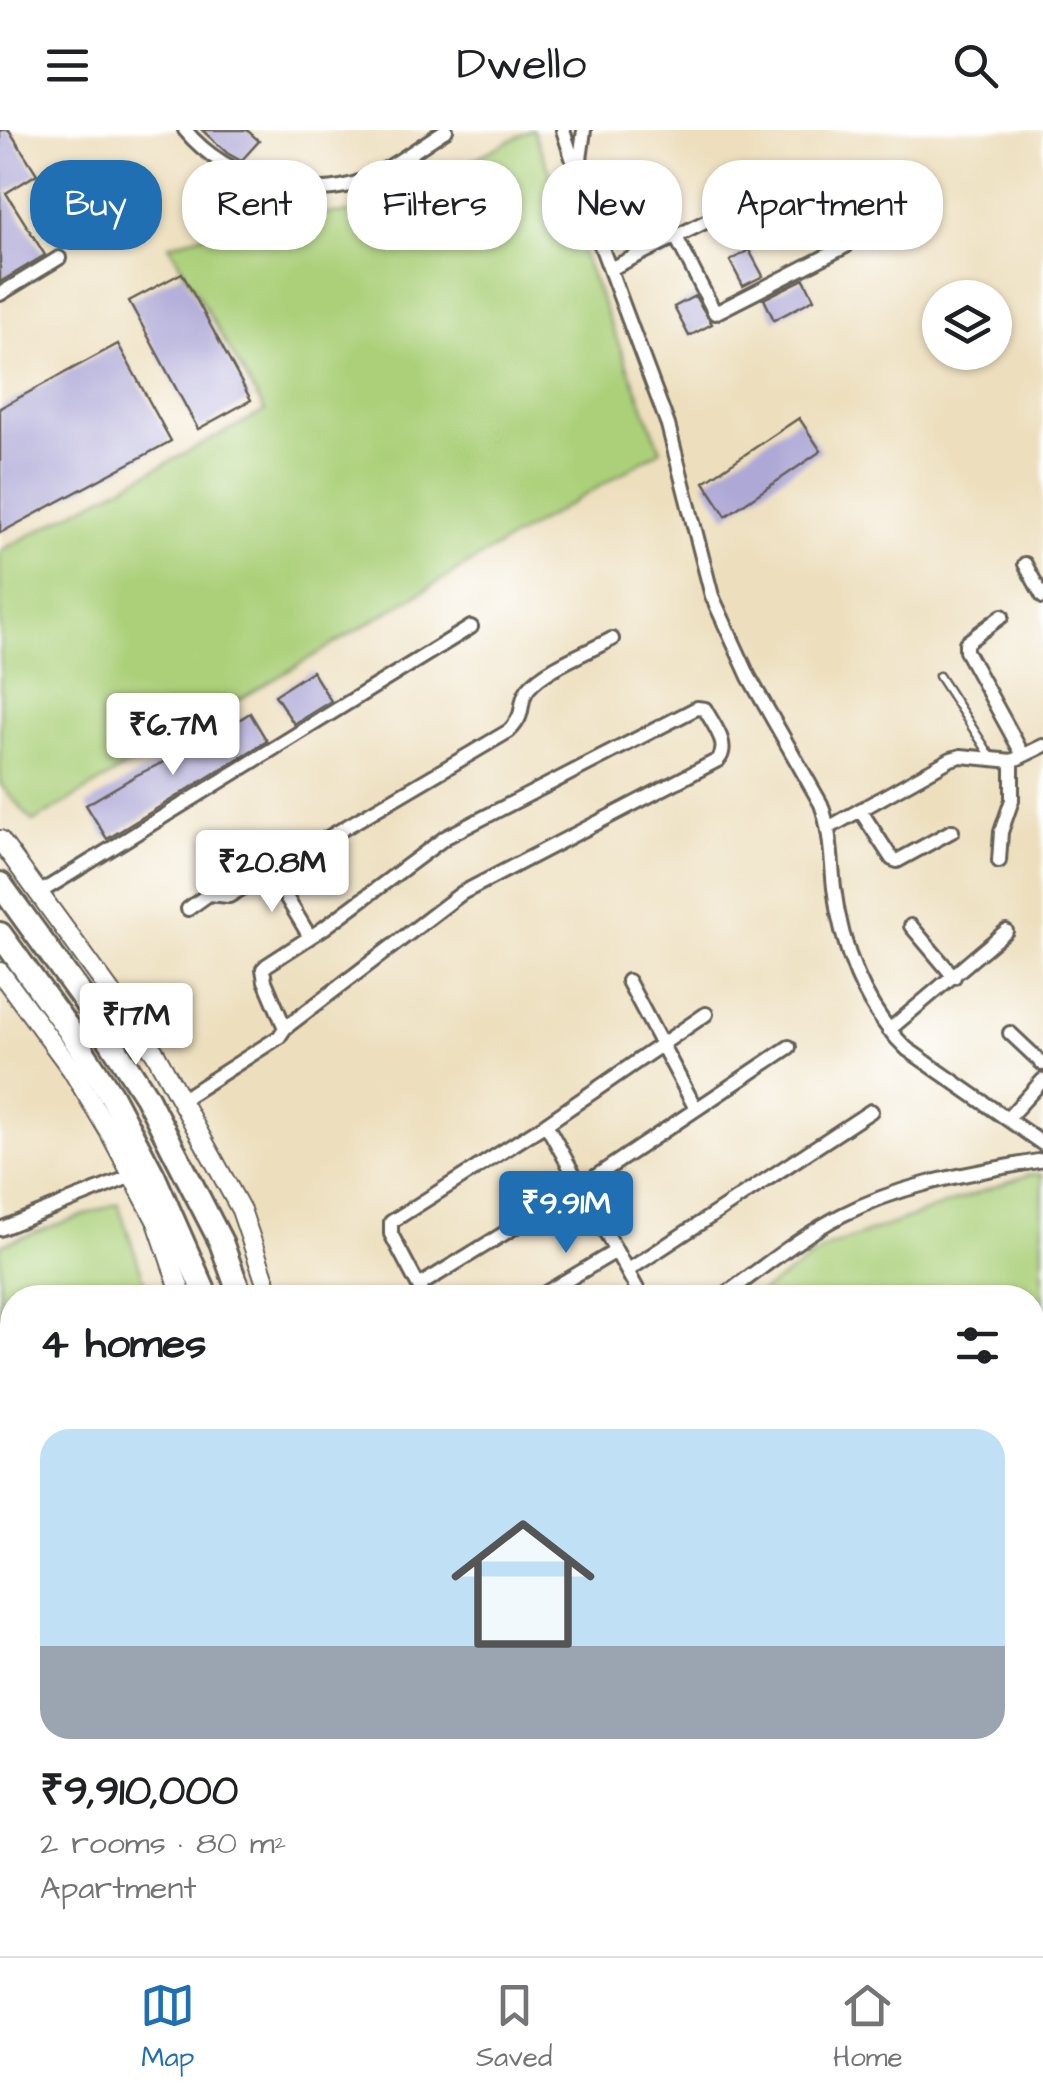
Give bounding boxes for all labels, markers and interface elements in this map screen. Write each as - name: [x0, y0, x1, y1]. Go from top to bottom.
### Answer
- text: Dwello: [457, 34, 586, 96]
- icon: menu: [40, 38, 95, 93]
- icon: search: [948, 38, 1003, 93]
- chip: Buy: [30, 160, 162, 250]
- chip: Rent: [182, 160, 327, 250]
- chip: Filters: [347, 160, 522, 250]
- chip: New: [542, 160, 682, 250]
- chip: Apartment: [702, 160, 943, 250]
- map controls: [922, 280, 1012, 370]
- button: layers: [922, 280, 1012, 370]
- pin: ₹6.7M: [103, 693, 243, 778]
- text: ₹6.7M: [128, 703, 218, 748]
- pin: ₹20.8M: [191, 830, 353, 915]
- text: ₹20.8M: [218, 840, 326, 885]
- pin: ₹17M: [77, 983, 195, 1068]
- text: ₹17M: [102, 993, 170, 1038]
- pin: ₹9.91M: [485, 1171, 647, 1256]
- text: ₹9.91M: [521, 1181, 611, 1226]
- text: 4 homes: [40, 1316, 206, 1374]
- icon: filters: [950, 1318, 1005, 1373]
- icon: home: [433, 1494, 613, 1674]
- text: ₹9,910,000: [40, 1763, 238, 1821]
- text: 2 rooms · 80 m²: [40, 1821, 287, 1866]
- text: Apartment: [40, 1866, 196, 1911]
- tab: Map: [140, 1978, 195, 2077]
- tab: Saved: [476, 1978, 552, 2077]
- tab: Home: [833, 1978, 903, 2077]

